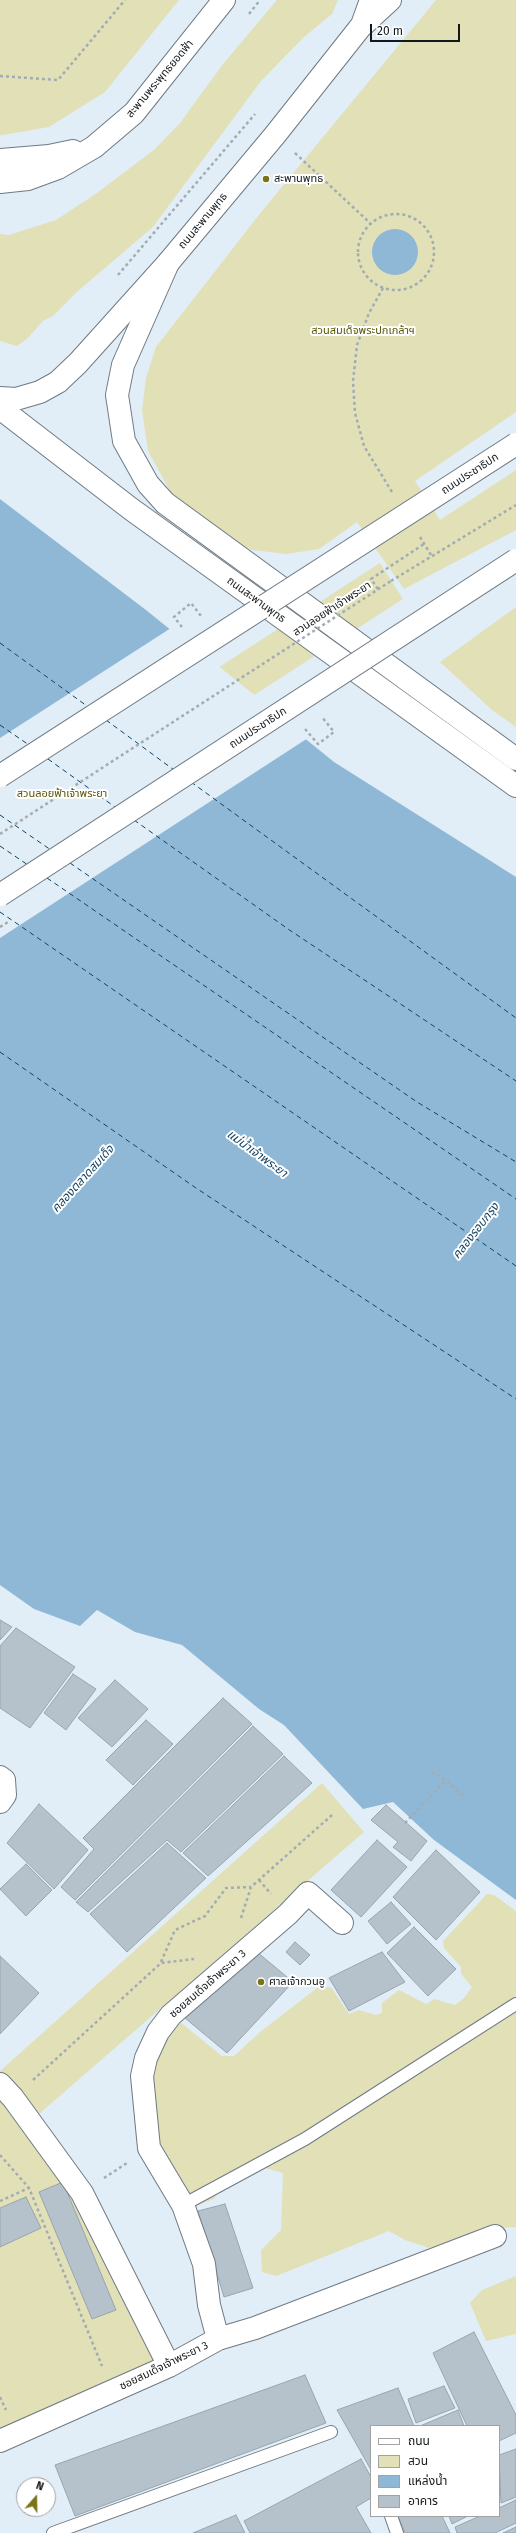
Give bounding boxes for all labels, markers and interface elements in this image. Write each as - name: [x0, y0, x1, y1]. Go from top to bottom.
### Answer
- scale bar: [372, 16, 462, 42]
- text: 20 m: [377, 24, 403, 38]
- street label: สะพานพระพุทธยอดฟ้า: [124, 37, 196, 121]
- place label: สะพานพุทธ: [274, 172, 323, 186]
- marker: สะพานพุทธ: [261, 174, 271, 184]
- street label: ถนนสะพานพุทธ: [176, 190, 230, 252]
- park label: สวนสมเด็จพระปกเกล้าฯ: [311, 324, 415, 338]
- street label: ถนนประชาธิปก: [439, 451, 501, 497]
- street label: ถนนสะพานพุทธ: [224, 574, 288, 626]
- street label: สวนลอยฟ้าเจ้าพระยา: [290, 579, 374, 639]
- street label: ถนนประชาธิปก: [227, 705, 289, 751]
- park label: สวนลอยฟ้าเจ้าพระยา: [17, 787, 107, 801]
- water label: แม่น้ำเจ้าพระยา: [224, 1127, 290, 1181]
- water label: คลองตลาดสมเด็จ: [49, 1142, 117, 1216]
- water label: คลองรอบกรุง: [450, 1200, 502, 1262]
- street label: ซอยสมเด็จเจ้าพระยา 3: [167, 1947, 249, 2021]
- place label: ศาลเจ้ากวนอู: [269, 1975, 325, 1989]
- marker: ศาลเจ้ากวนอู: [256, 1977, 266, 1987]
- street label: ซอยสมเด็จเจ้าพระยา 3: [117, 2339, 211, 2393]
- legend: [370, 2425, 500, 2517]
- text: ถนน: [408, 2434, 430, 2448]
- text: สวน: [408, 2454, 428, 2468]
- text: แหล่งน้ำ: [408, 2474, 447, 2488]
- north arrow: [16, 2477, 56, 2517]
- text: N: [34, 2479, 46, 2494]
- text: อาคาร: [408, 2494, 438, 2508]

